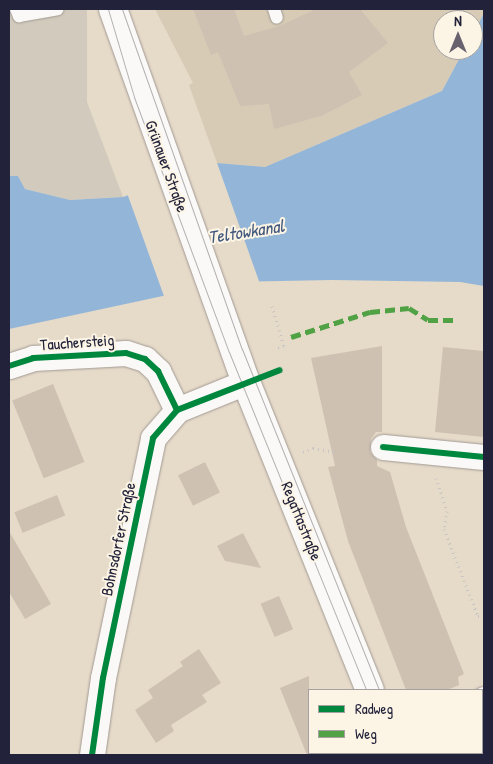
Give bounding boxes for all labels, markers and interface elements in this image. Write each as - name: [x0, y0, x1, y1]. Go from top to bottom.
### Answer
- north arrow: [433, 10, 483, 60]
- text: N: [454, 11, 462, 30]
- street label: Grünauer Straße: [141, 117, 193, 215]
- water label: Teltowkanal: [206, 215, 286, 249]
- street label: Tauchersteig: [39, 330, 115, 354]
- street label: Regattastraße: [278, 479, 326, 563]
- street label: Bohnsdorfer Straße: [97, 480, 139, 598]
- legend: [308, 689, 483, 754]
- text: Radweg: [355, 698, 393, 719]
- text: Weg: [355, 723, 377, 744]

